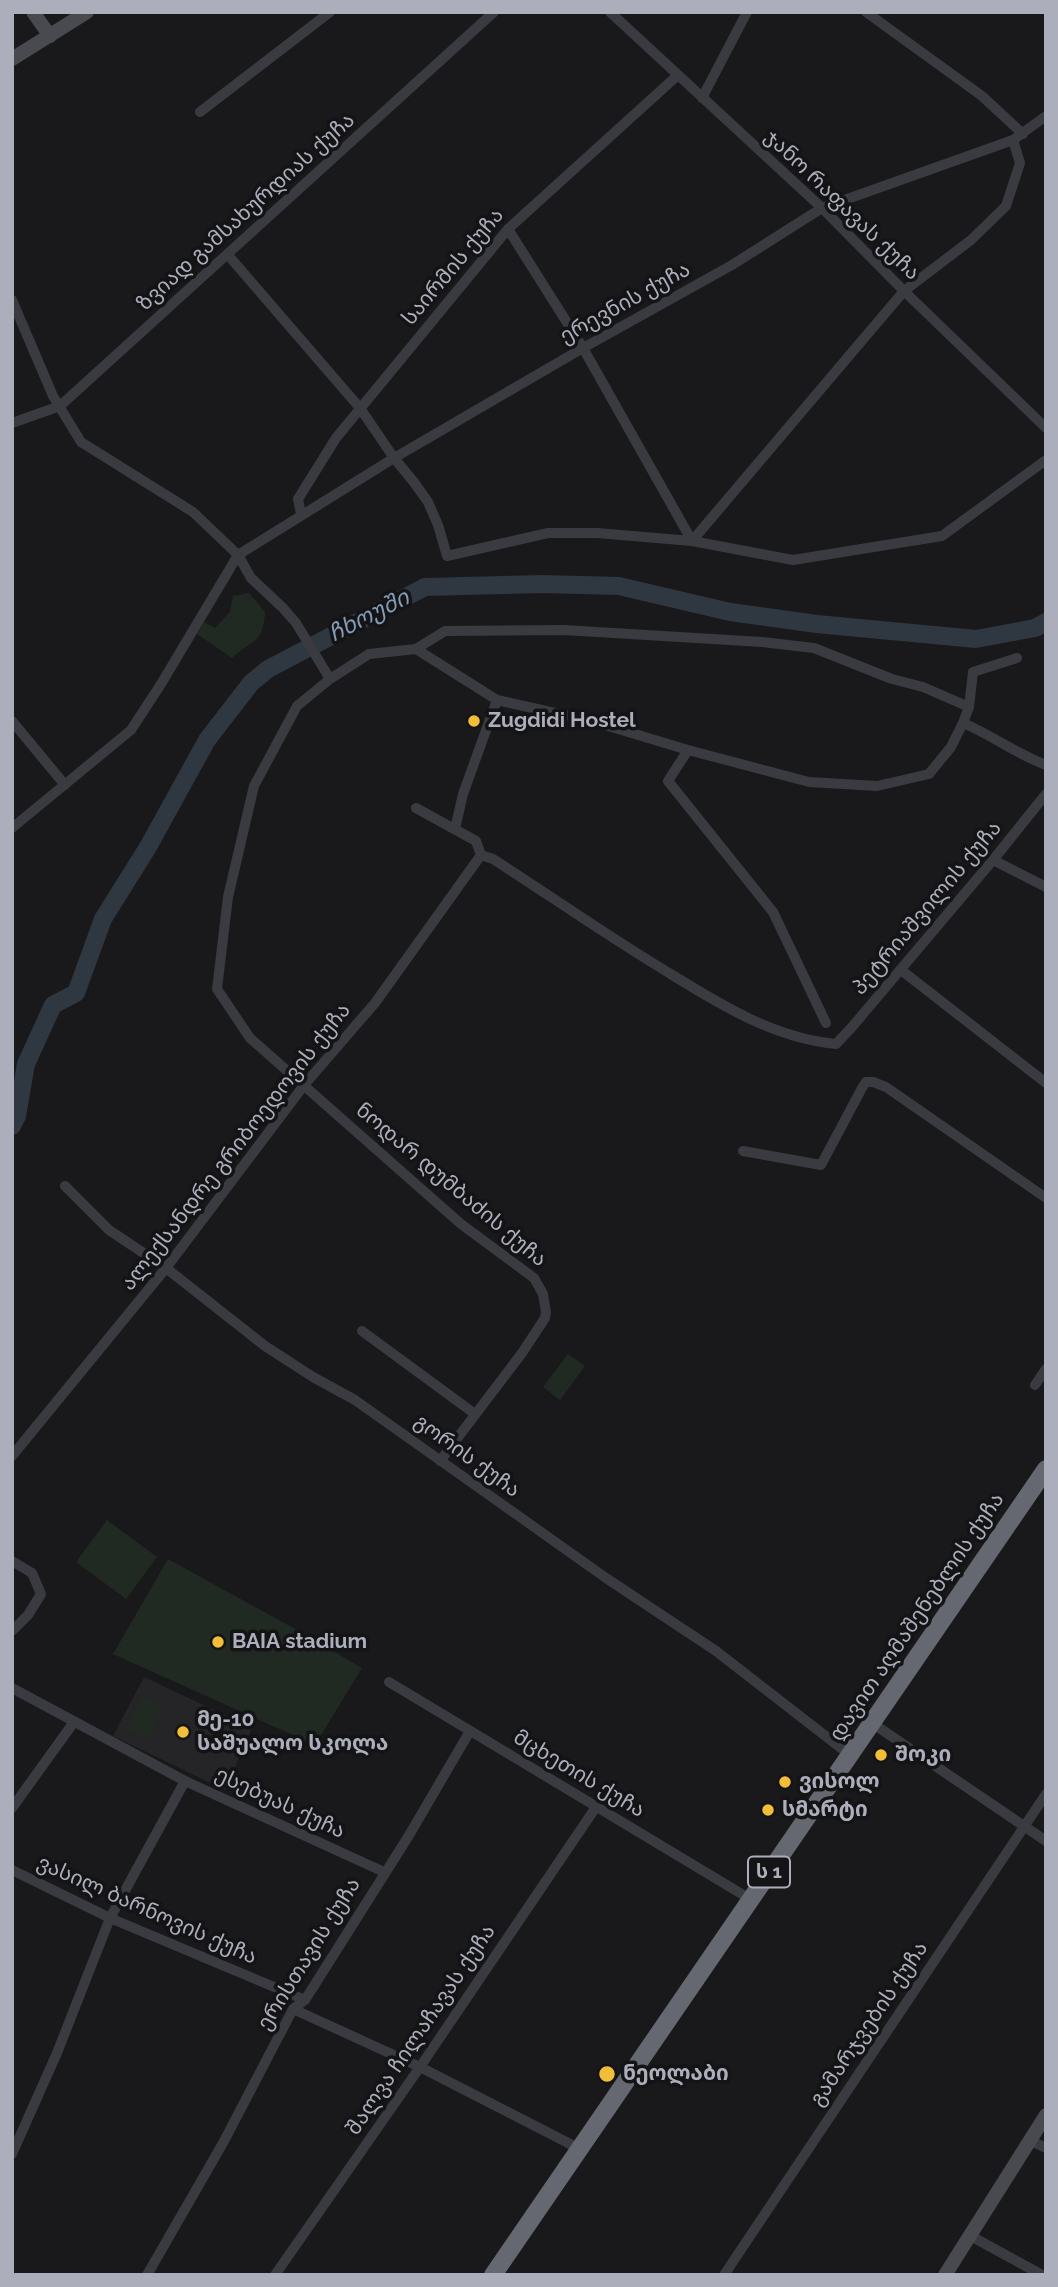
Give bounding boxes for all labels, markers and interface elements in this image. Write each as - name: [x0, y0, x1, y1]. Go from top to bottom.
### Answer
- street label: ზვიად გამსახურდიას ქუჩა: [132, 108, 360, 316]
- street label: ჯანო რაფავას ქუჩა: [759, 124, 925, 286]
- street label: საირმის ქუჩა: [397, 203, 509, 331]
- street label: ერევნის ქუჩა: [555, 257, 695, 349]
- water label: ჩხოუში: [324, 584, 414, 648]
- place label: Zugdidi Hostel: [488, 708, 636, 734]
- marker: Zugdidi Hostel: [466, 713, 482, 729]
- street label: პეტრიაშვილის ქუჩა: [847, 816, 1007, 1000]
- street label: ალექსანდრე გრიბოედოვის ქუჩა: [116, 998, 356, 1296]
- street label: ნოდარ დუმბაძის ქუჩა: [350, 1098, 552, 1272]
- street label: გორის ქუჩა: [409, 1409, 525, 1503]
- street label: დავით აღმაშენებლის ქუჩა: [824, 1488, 1010, 1746]
- place label: BAIA stadium: [232, 1629, 367, 1655]
- marker: BAIA stadium: [210, 1634, 226, 1650]
- place label: მე-10 საშუალო სკოლა: [197, 1707, 388, 1757]
- marker: მე-10 საშუალო სკოლა: [175, 1724, 191, 1740]
- street label: მცხეთის ქუჩა: [509, 1725, 649, 1823]
- place label: შოკი: [895, 1742, 951, 1768]
- marker: შოკი: [873, 1747, 889, 1763]
- street label: ესებუას ქუჩა: [211, 1762, 349, 1844]
- place label: ვისოლ: [799, 1769, 880, 1795]
- marker: ვისოლ: [777, 1774, 793, 1790]
- place label: სმარტი: [782, 1797, 868, 1823]
- marker: სმარტი: [760, 1802, 776, 1818]
- street label: ვასილ ბარნოვის ქუჩა: [33, 1850, 261, 1970]
- road number: ს 1: [748, 1856, 790, 1888]
- street label: ერისთავის ქუჩა: [252, 1873, 366, 2035]
- street label: შალვა ჩილაჩავას ქუჩა: [341, 1920, 501, 2140]
- street label: გამარჯვების ქუჩა: [805, 1937, 933, 2111]
- place label: ნეოლაბი: [623, 2061, 729, 2087]
- marker: ნეოლაბი: [597, 2064, 617, 2084]

